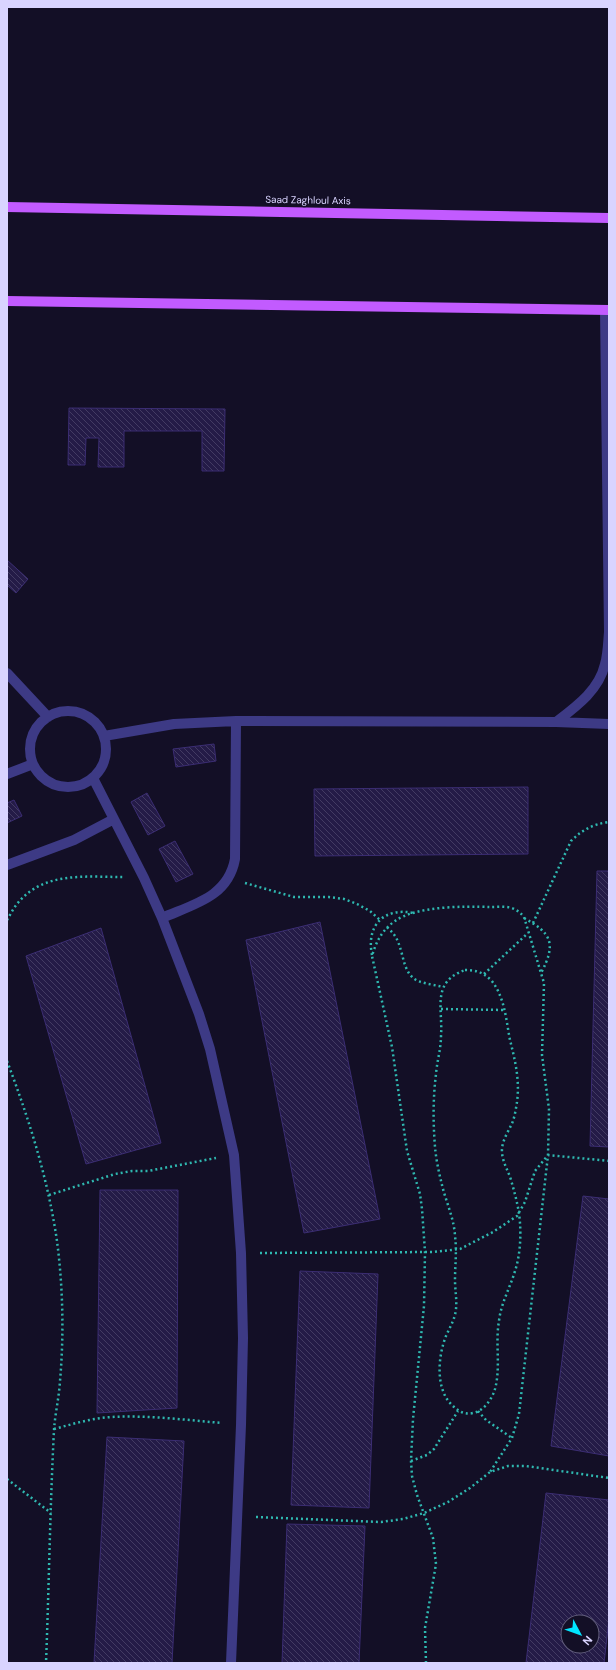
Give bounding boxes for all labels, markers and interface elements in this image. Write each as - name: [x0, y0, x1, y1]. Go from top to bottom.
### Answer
- street label: Saad Zaghloul Axis: [265, 193, 351, 207]
- north arrow: [560, 1614, 600, 1654]
- text: N: [580, 1633, 595, 1648]

